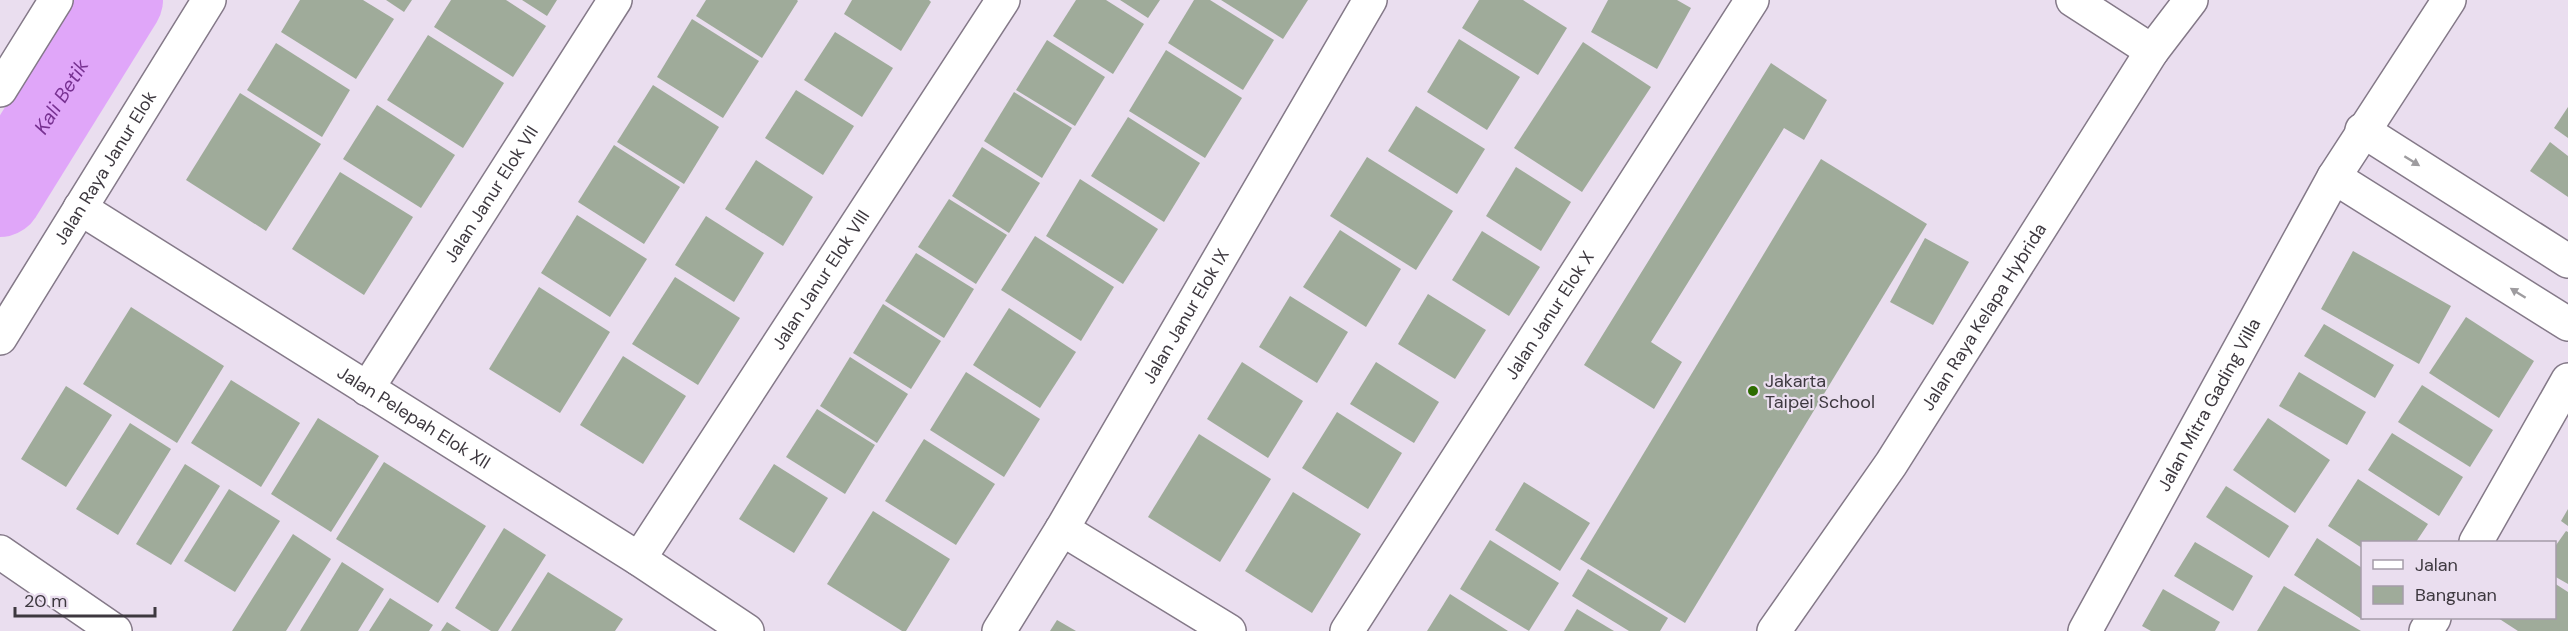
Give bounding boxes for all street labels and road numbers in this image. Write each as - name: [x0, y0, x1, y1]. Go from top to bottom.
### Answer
- street label: Jalan Raya Janur Elok: [49, 86, 162, 249]
- street label: Jalan Janur Elok VII: [439, 121, 544, 267]
- street label: Jalan Janur Elok VIII: [766, 205, 875, 354]
- street label: Jalan Raya Kelapa Hybrida: [1916, 219, 2052, 415]
- street label: Jalan Janur Elok IX: [1137, 244, 1235, 388]
- street label: Jalan Janur Elok X: [1499, 246, 1600, 384]
- street label: Jalan Mitra Gading Villa: [2152, 314, 2266, 496]
- street label: Jalan Pelepah Elok XII: [333, 360, 495, 475]

